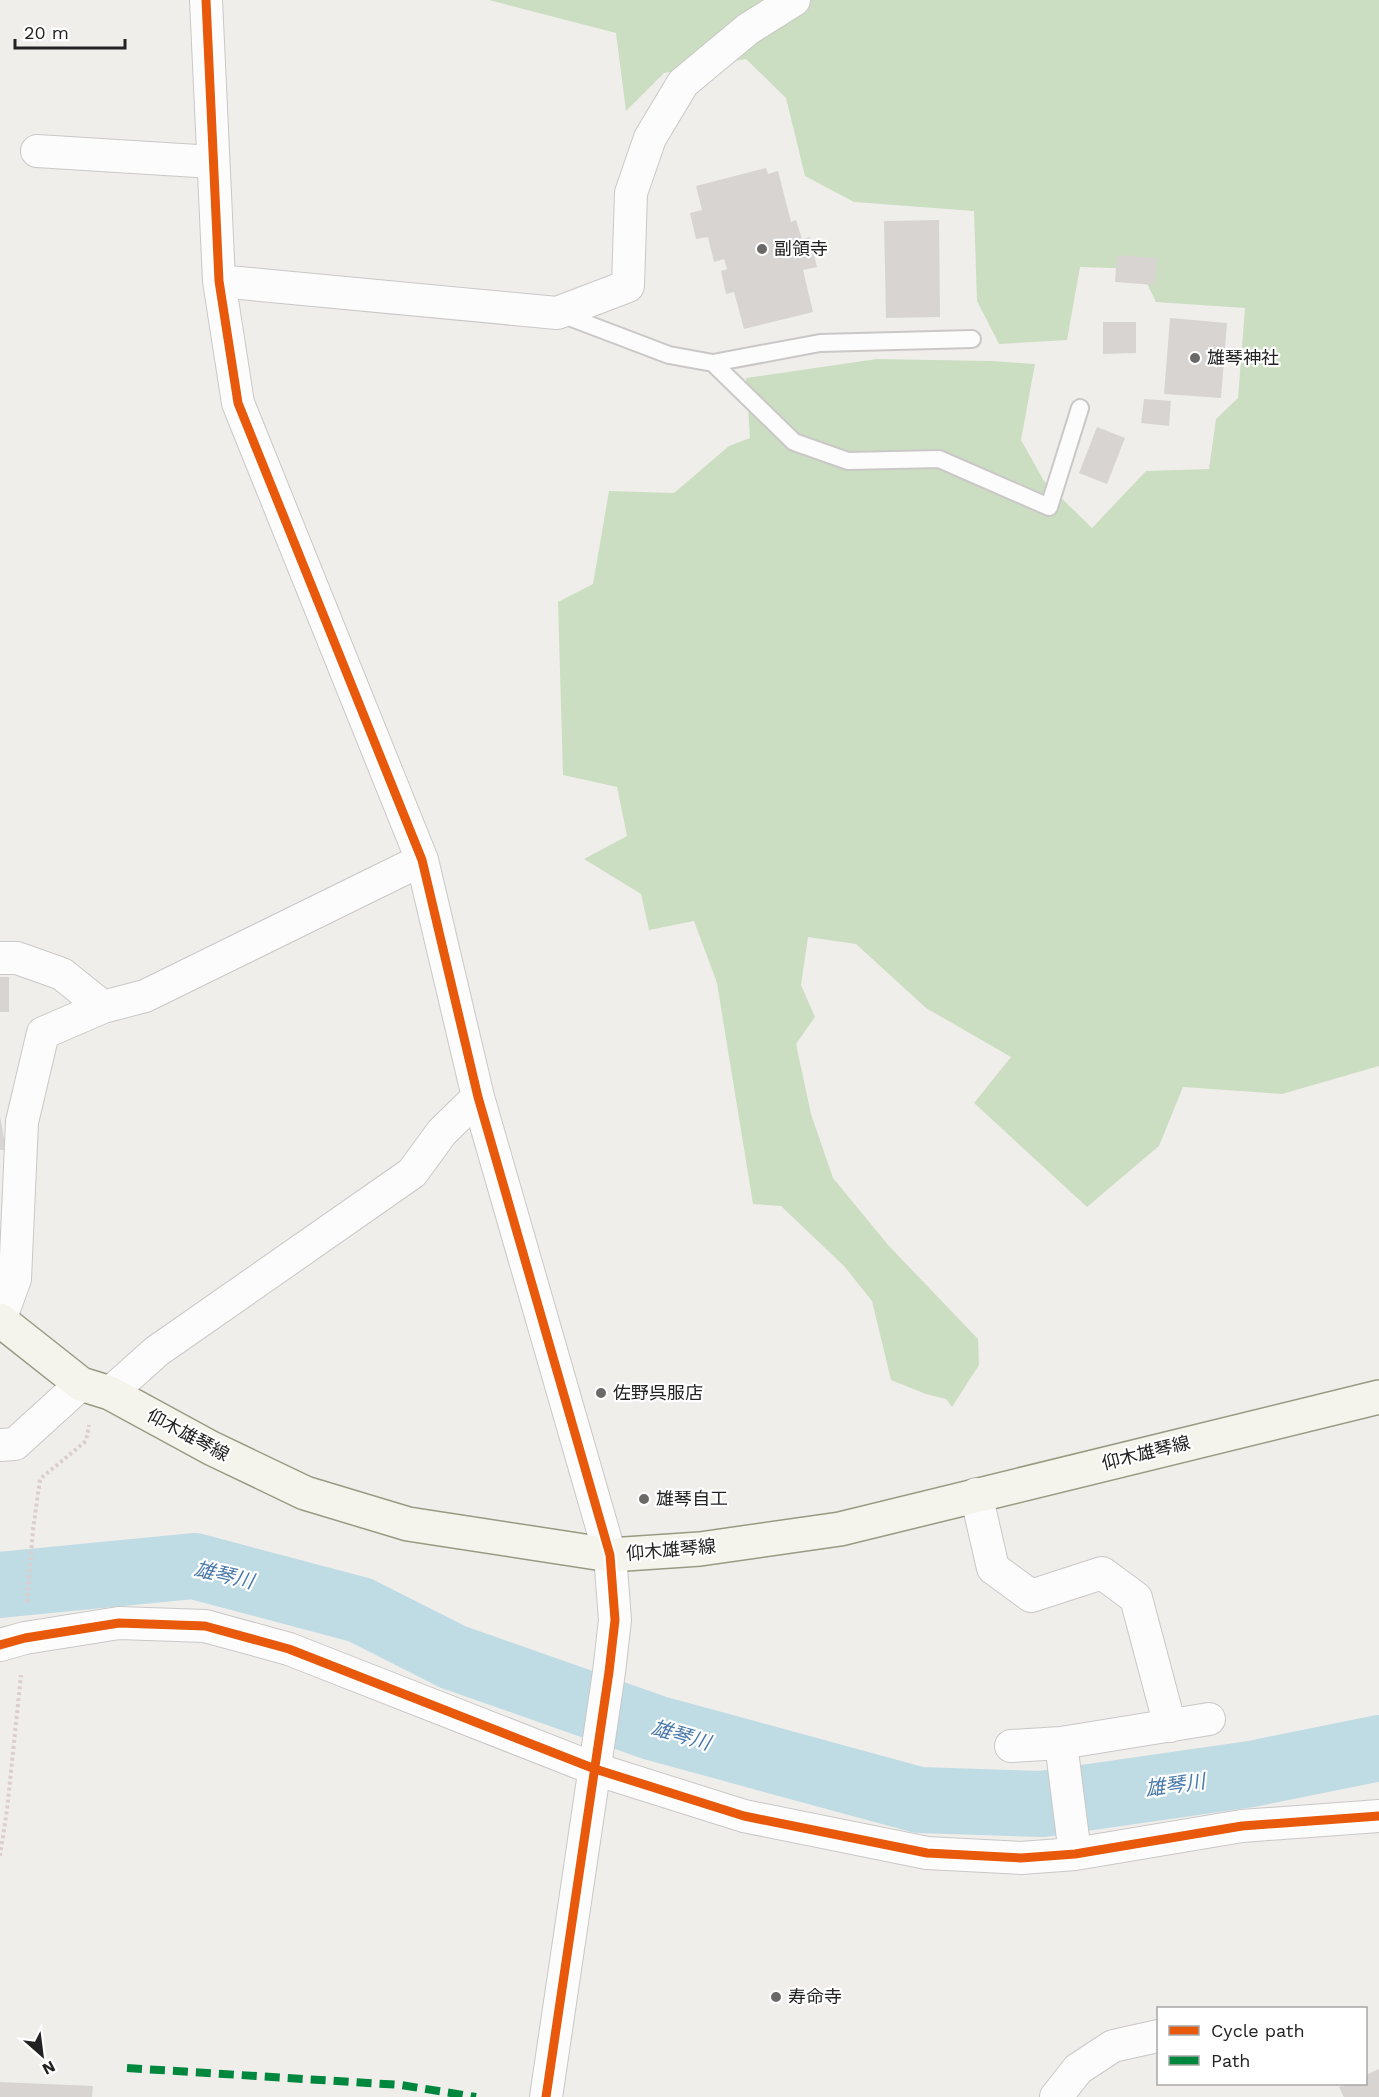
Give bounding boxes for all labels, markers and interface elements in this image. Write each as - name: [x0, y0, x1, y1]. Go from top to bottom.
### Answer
- scale bar: [15, 12, 124, 50]
- text: 20 m: [24, 22, 69, 43]
- place label: 副領寺: [774, 238, 828, 259]
- marker: 副領寺: [755, 242, 769, 256]
- place label: 雄琴神社: [1207, 347, 1279, 368]
- marker: 雄琴神社: [1188, 351, 1202, 365]
- place label: 佐野呉服店: [613, 1382, 703, 1403]
- marker: 佐野呉服店: [594, 1386, 608, 1400]
- street label: 仰木雄琴線: [144, 1404, 233, 1465]
- street label: 仰木雄琴線: [1100, 1431, 1192, 1474]
- place label: 雄琴自工: [656, 1488, 728, 1509]
- marker: 雄琴自工: [637, 1492, 651, 1506]
- street label: 仰木雄琴線: [625, 1535, 717, 1564]
- water label: 雄琴川: [192, 1557, 258, 1594]
- water label: 雄琴川: [649, 1715, 715, 1755]
- water label: 雄琴川: [1144, 1769, 1208, 1801]
- place label: 寿命寺: [788, 1986, 842, 2007]
- marker: 寿命寺: [769, 1990, 783, 2004]
- legend: [1157, 2007, 1367, 2085]
- text: Cycle path: [1211, 2020, 1305, 2041]
- north arrow: [12, 2025, 72, 2085]
- text: Path: [1211, 2050, 1251, 2071]
- text: N: [39, 2057, 59, 2079]

